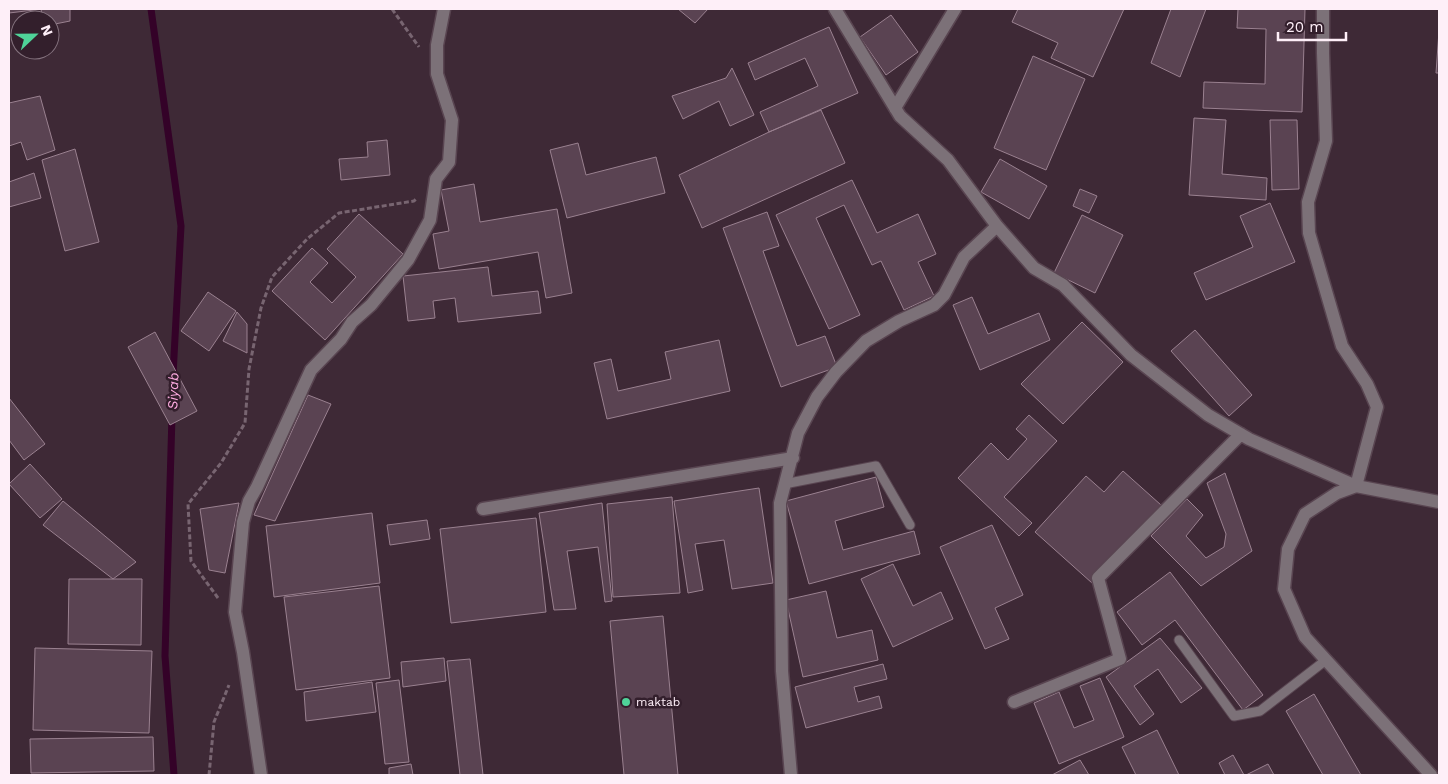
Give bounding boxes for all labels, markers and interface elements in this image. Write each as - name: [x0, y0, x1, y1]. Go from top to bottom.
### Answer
- north arrow: [10, 10, 60, 60]
- scale bar: [1278, 10, 1346, 42]
- text: 20 m: [1286, 18, 1324, 36]
- text: N: [38, 22, 56, 38]
- water label: Siyab: [164, 372, 182, 410]
- place label: maktab: [636, 695, 680, 709]
- marker: maktab: [620, 696, 632, 708]

